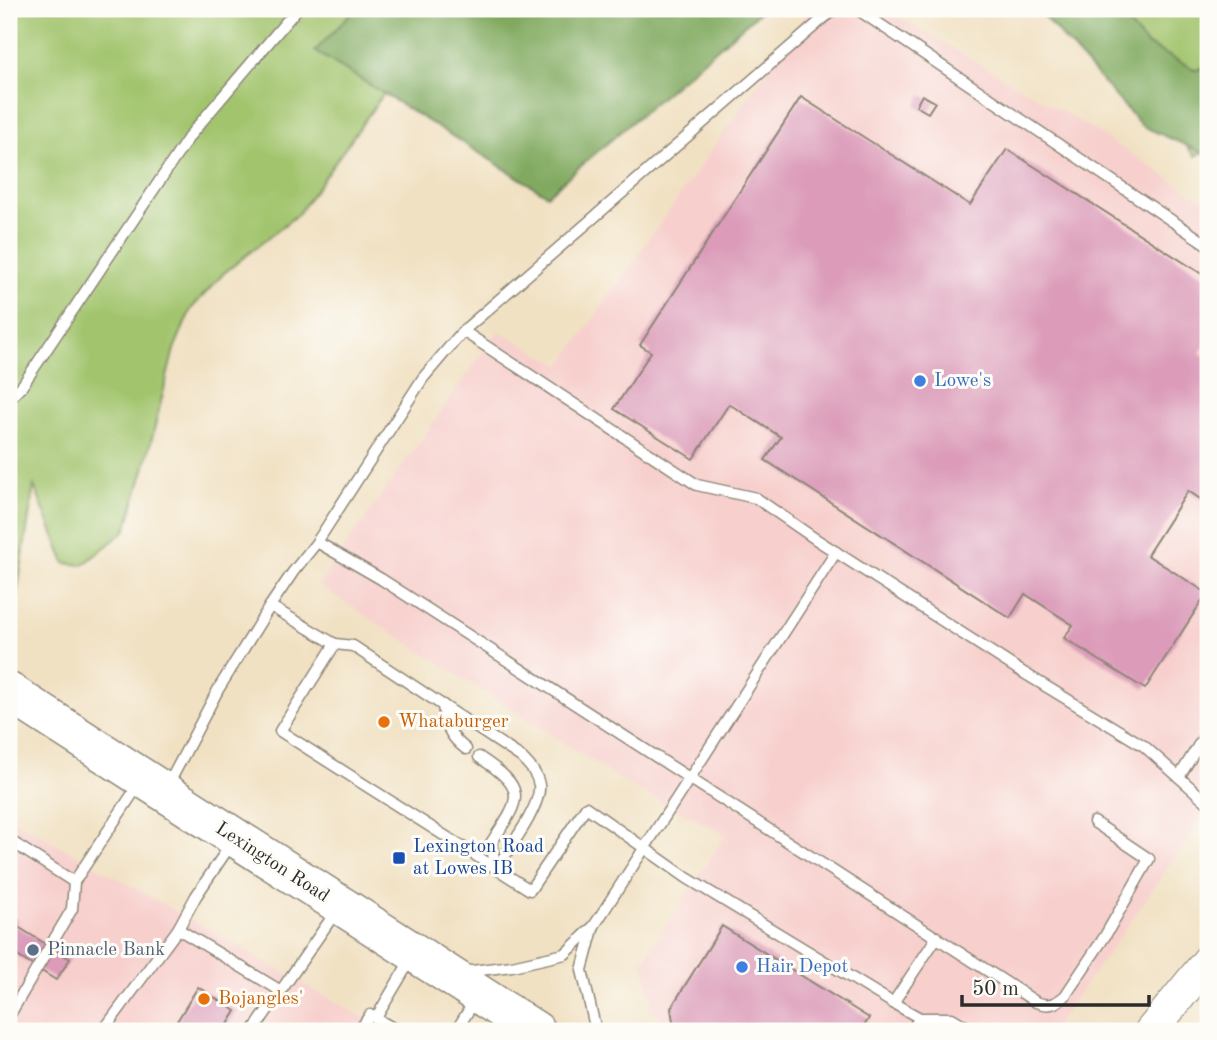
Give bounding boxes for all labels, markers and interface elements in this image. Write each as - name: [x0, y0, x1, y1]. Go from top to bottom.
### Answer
- place label: Lowe's: [934, 372, 991, 391]
- marker: Lowe's: [912, 373, 928, 389]
- place label: Whataburger: [398, 713, 509, 732]
- marker: Whataburger: [376, 714, 392, 730]
- street label: Lexington Road: [212, 819, 332, 907]
- place label: Lexington Road at Lowes IB: [413, 838, 544, 879]
- marker: Lexington Road at Lowes IB: [391, 850, 407, 866]
- place label: Pinnacle Bank: [47, 941, 165, 960]
- marker: Pinnacle Bank: [25, 942, 41, 958]
- place label: Hair Depot: [756, 958, 848, 977]
- marker: Hair Depot: [734, 959, 750, 975]
- scale bar: [962, 963, 1149, 1007]
- text: 50 m: [972, 979, 1019, 1000]
- place label: Bojangles': [218, 990, 303, 1009]
- marker: Bojangles': [196, 991, 212, 1007]

